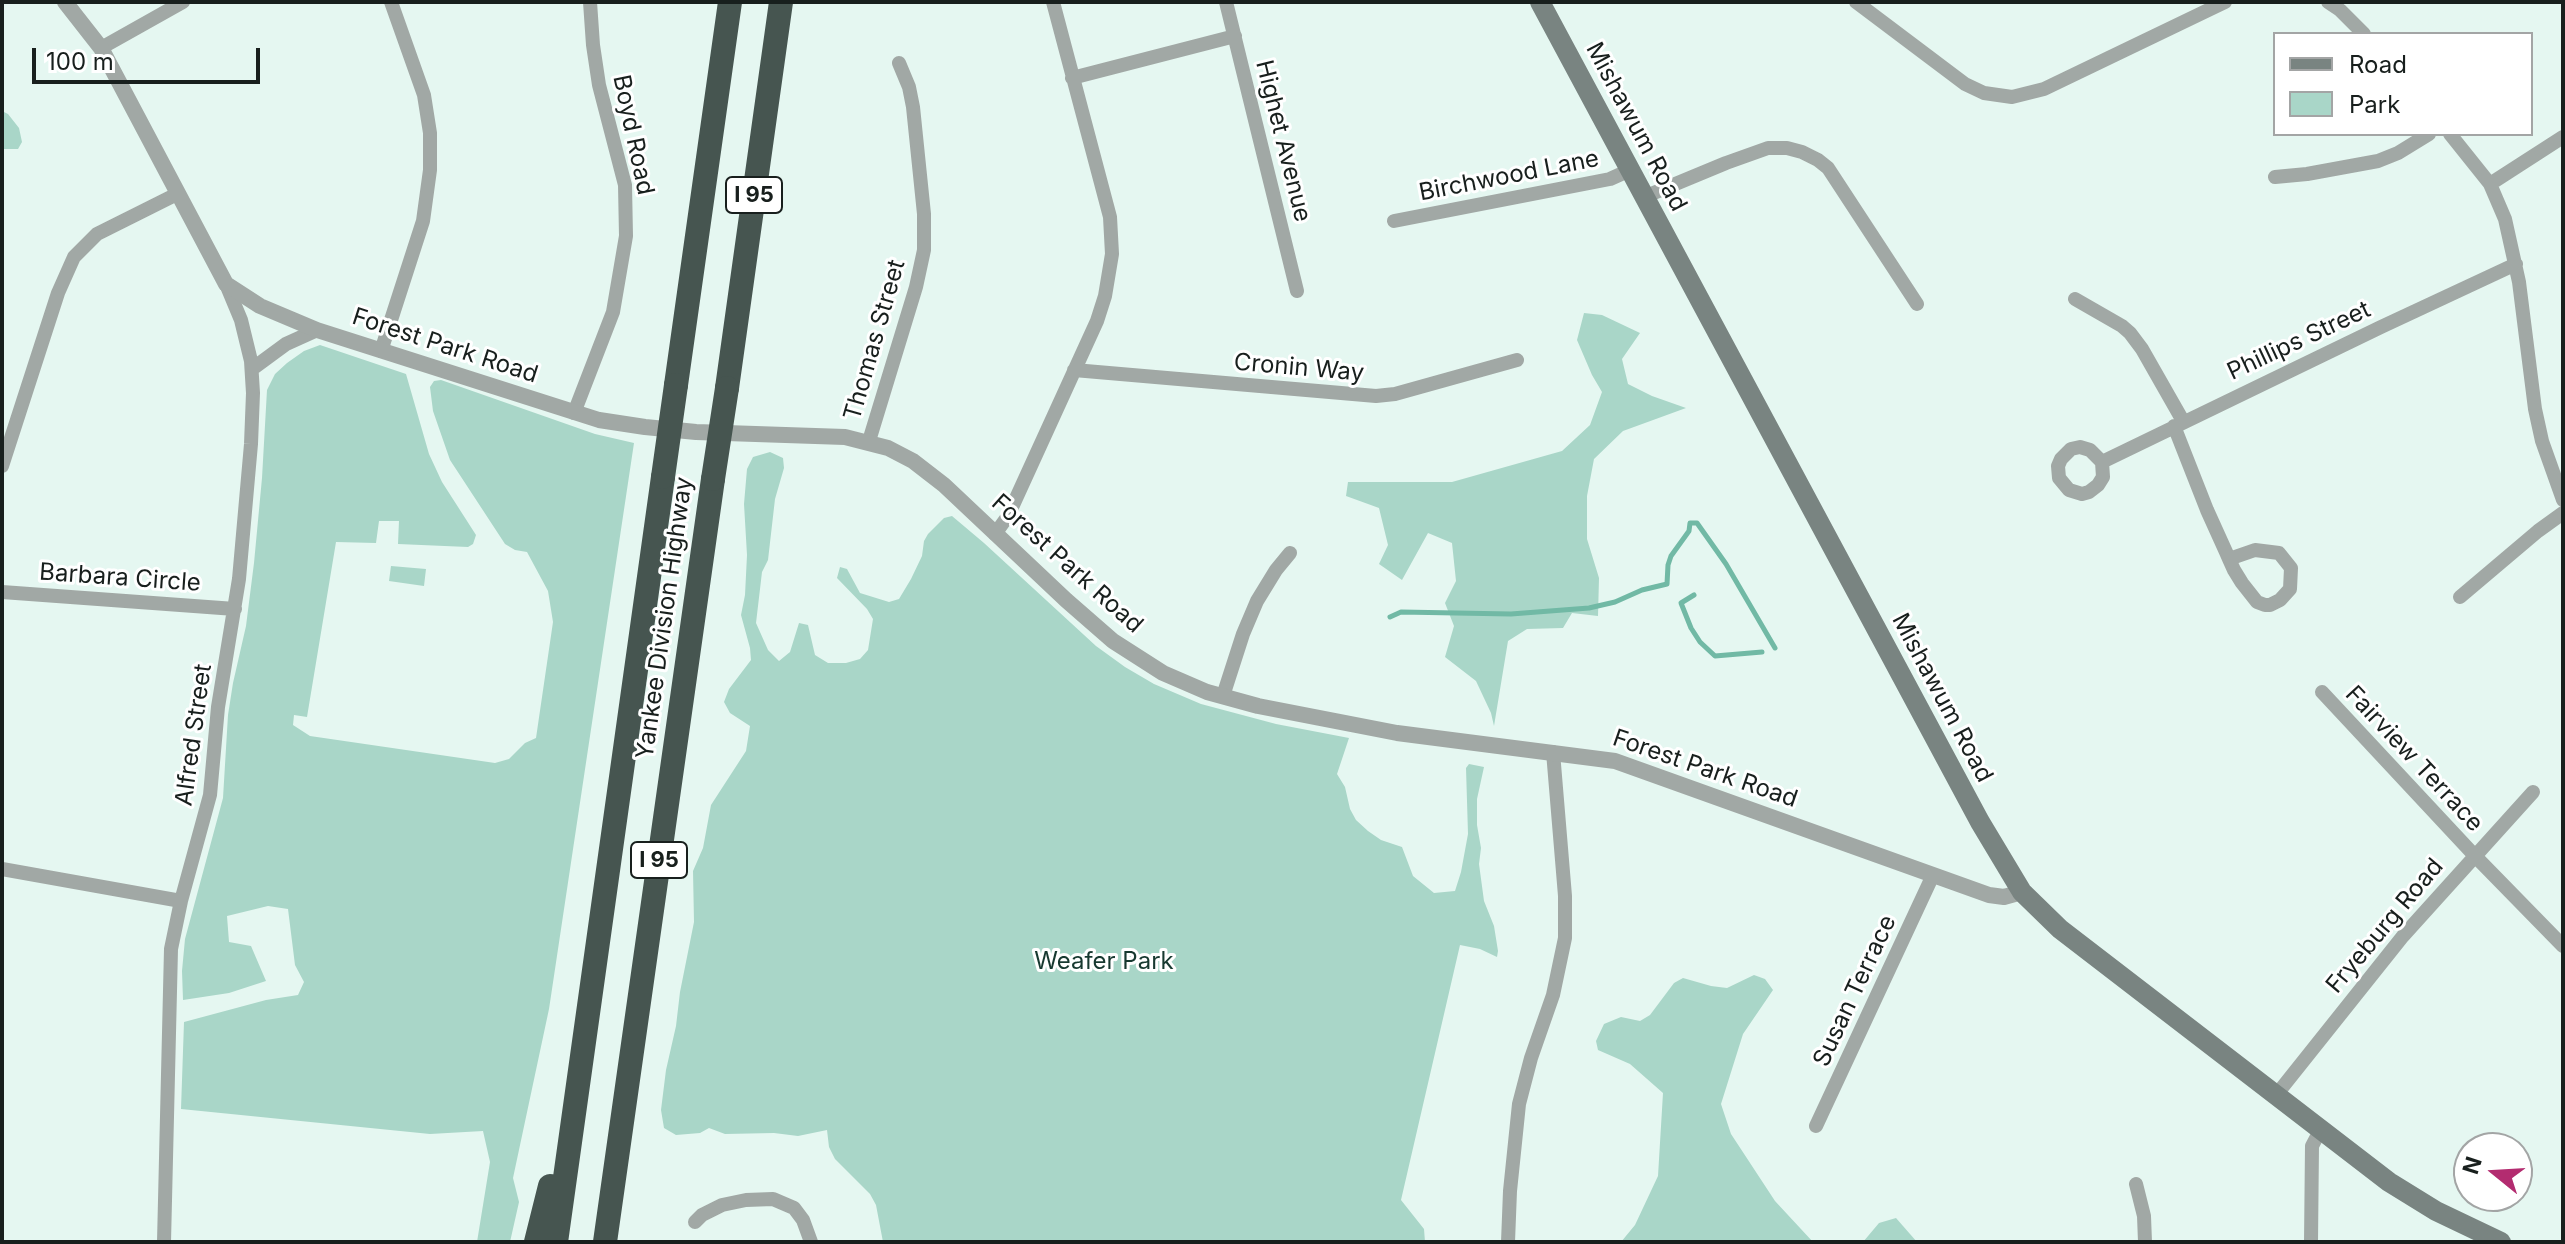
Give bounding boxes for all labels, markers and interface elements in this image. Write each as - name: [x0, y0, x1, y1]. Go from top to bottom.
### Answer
- scale bar: [36, 32, 264, 82]
- legend: [2273, 32, 2533, 136]
- street label: Mishawum Road: [1579, 38, 1693, 216]
- text: 100 m: [46, 47, 114, 76]
- text: Road: [2349, 50, 2407, 79]
- street label: Highet Avenue: [1249, 57, 1317, 225]
- street label: Boyd Road: [606, 72, 660, 198]
- text: Park: [2349, 90, 2400, 119]
- street label: Birchwood Lane: [1417, 144, 1601, 208]
- road number: I 95: [726, 177, 782, 213]
- street label: Thomas Street: [838, 256, 912, 424]
- street label: Phillips Street: [2223, 295, 2375, 387]
- street label: Forest Park Road: [349, 302, 541, 390]
- street label: Cronin Way: [1233, 348, 1365, 388]
- street label: Yankee Division Highway: [631, 475, 699, 761]
- street label: Forest Park Road: [985, 489, 1149, 639]
- street label: Barbara Circle: [38, 558, 202, 598]
- street label: Mishawum Road: [1885, 609, 1999, 787]
- street label: Alfred Street: [170, 662, 218, 808]
- street label: Fairview Terrace: [2339, 680, 2489, 838]
- street label: Forest Park Road: [1609, 724, 1801, 814]
- road number: I 95: [631, 842, 687, 878]
- street label: Fryeburg Road: [2320, 853, 2450, 999]
- street label: Susan Terrace: [1807, 911, 1903, 1071]
- park label: Weafer Park: [1034, 948, 1174, 976]
- north arrow: [2453, 1132, 2533, 1212]
- text: N: [2457, 1153, 2487, 1177]

